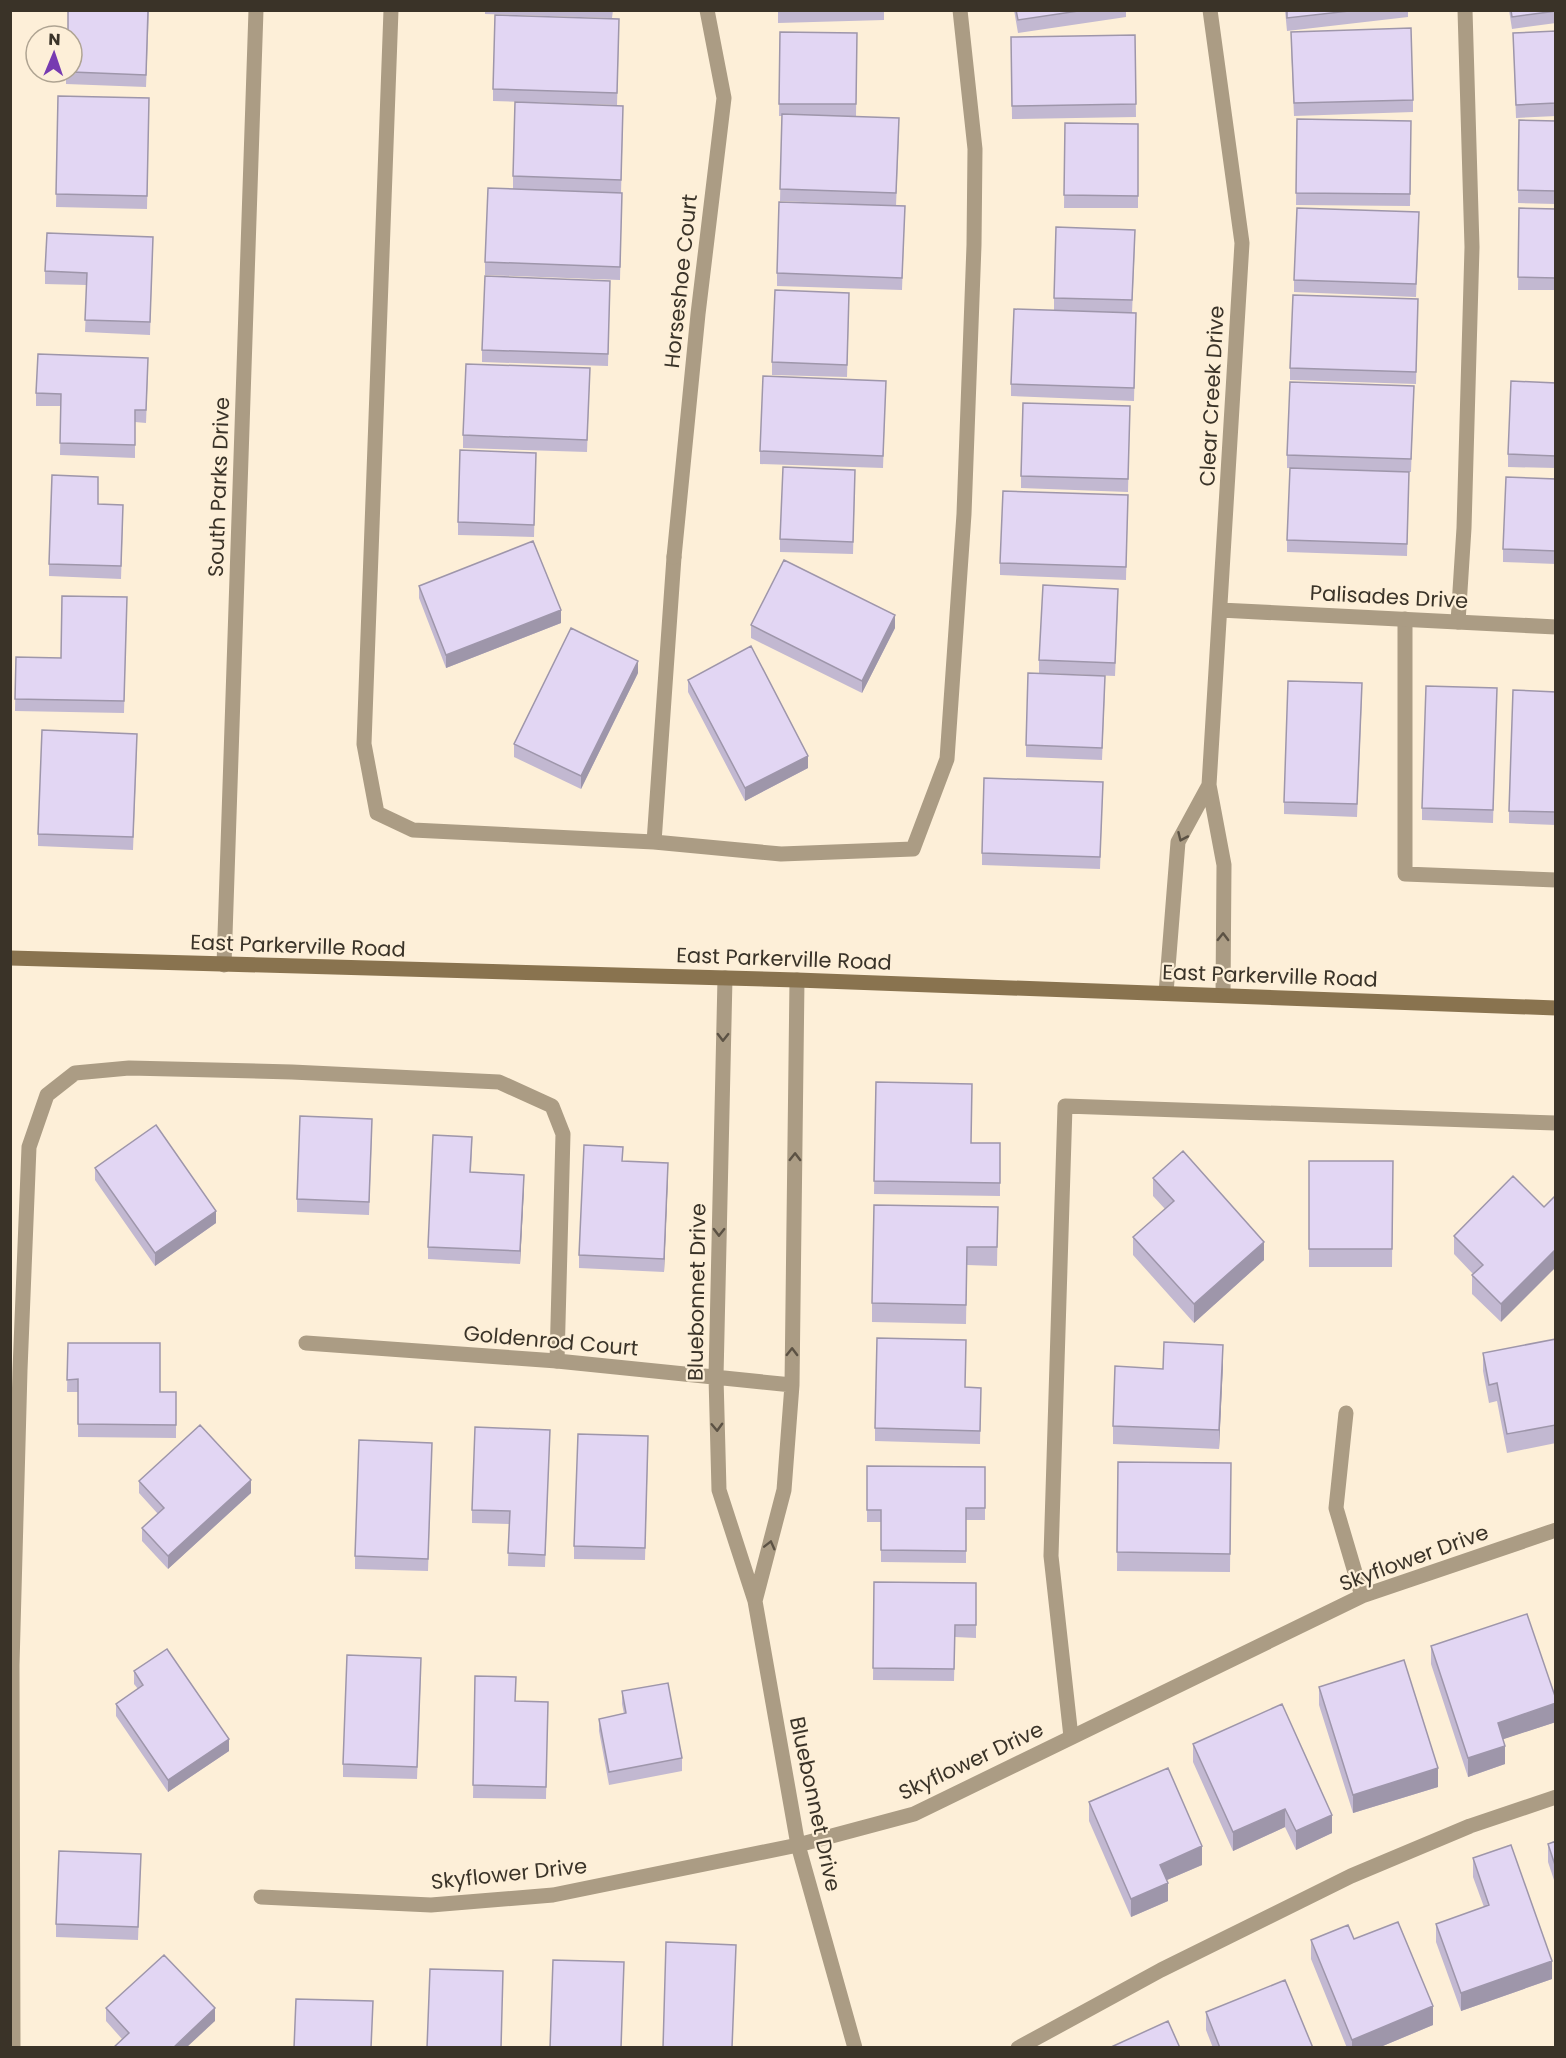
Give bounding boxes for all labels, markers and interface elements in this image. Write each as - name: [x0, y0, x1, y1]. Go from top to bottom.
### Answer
- north arrow: [24, 24, 84, 84]
- text: N: [48, 28, 61, 51]
- street label: Horseshoe Court: [657, 192, 704, 369]
- street label: Clear Creek Drive: [1192, 305, 1231, 487]
- street label: South Parks Drive: [201, 396, 236, 577]
- street label: Palisades Drive: [1309, 578, 1469, 615]
- one-way arrow: [1177, 831, 1189, 842]
- street label: East Parkerville Road: [190, 927, 406, 964]
- one-way arrow: [1217, 932, 1230, 941]
- street label: East Parkerville Road: [676, 940, 892, 977]
- street label: East Parkerville Road: [1162, 957, 1378, 994]
- one-way arrow: [717, 1032, 730, 1041]
- one-way arrow: [789, 1152, 801, 1161]
- street label: Bluebonnet Drive: [680, 1203, 713, 1381]
- one-way arrow: [713, 1227, 725, 1236]
- street label: Goldenrod Court: [462, 1318, 640, 1363]
- one-way arrow: [786, 1347, 798, 1356]
- one-way arrow: [711, 1422, 724, 1431]
- street label: Skyflower Drive: [1335, 1517, 1492, 1598]
- one-way arrow: [762, 1540, 775, 1550]
- street label: Bluebonnet Drive: [783, 1714, 848, 1894]
- street label: Skyflower Drive: [894, 1714, 1048, 1807]
- street label: Skyflower Drive: [429, 1851, 588, 1896]

